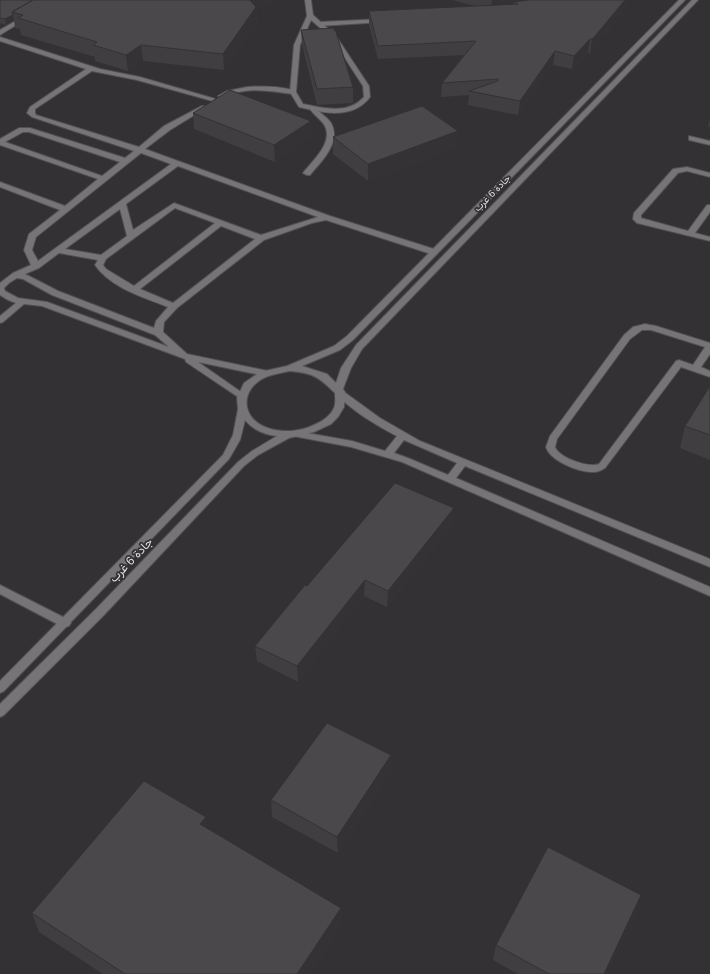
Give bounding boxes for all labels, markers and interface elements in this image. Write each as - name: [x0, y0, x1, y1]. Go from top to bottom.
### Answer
- street label: جادة 6 غرب: [472, 172, 513, 214]
- street label: جادة 6 غرب: [106, 535, 156, 586]

